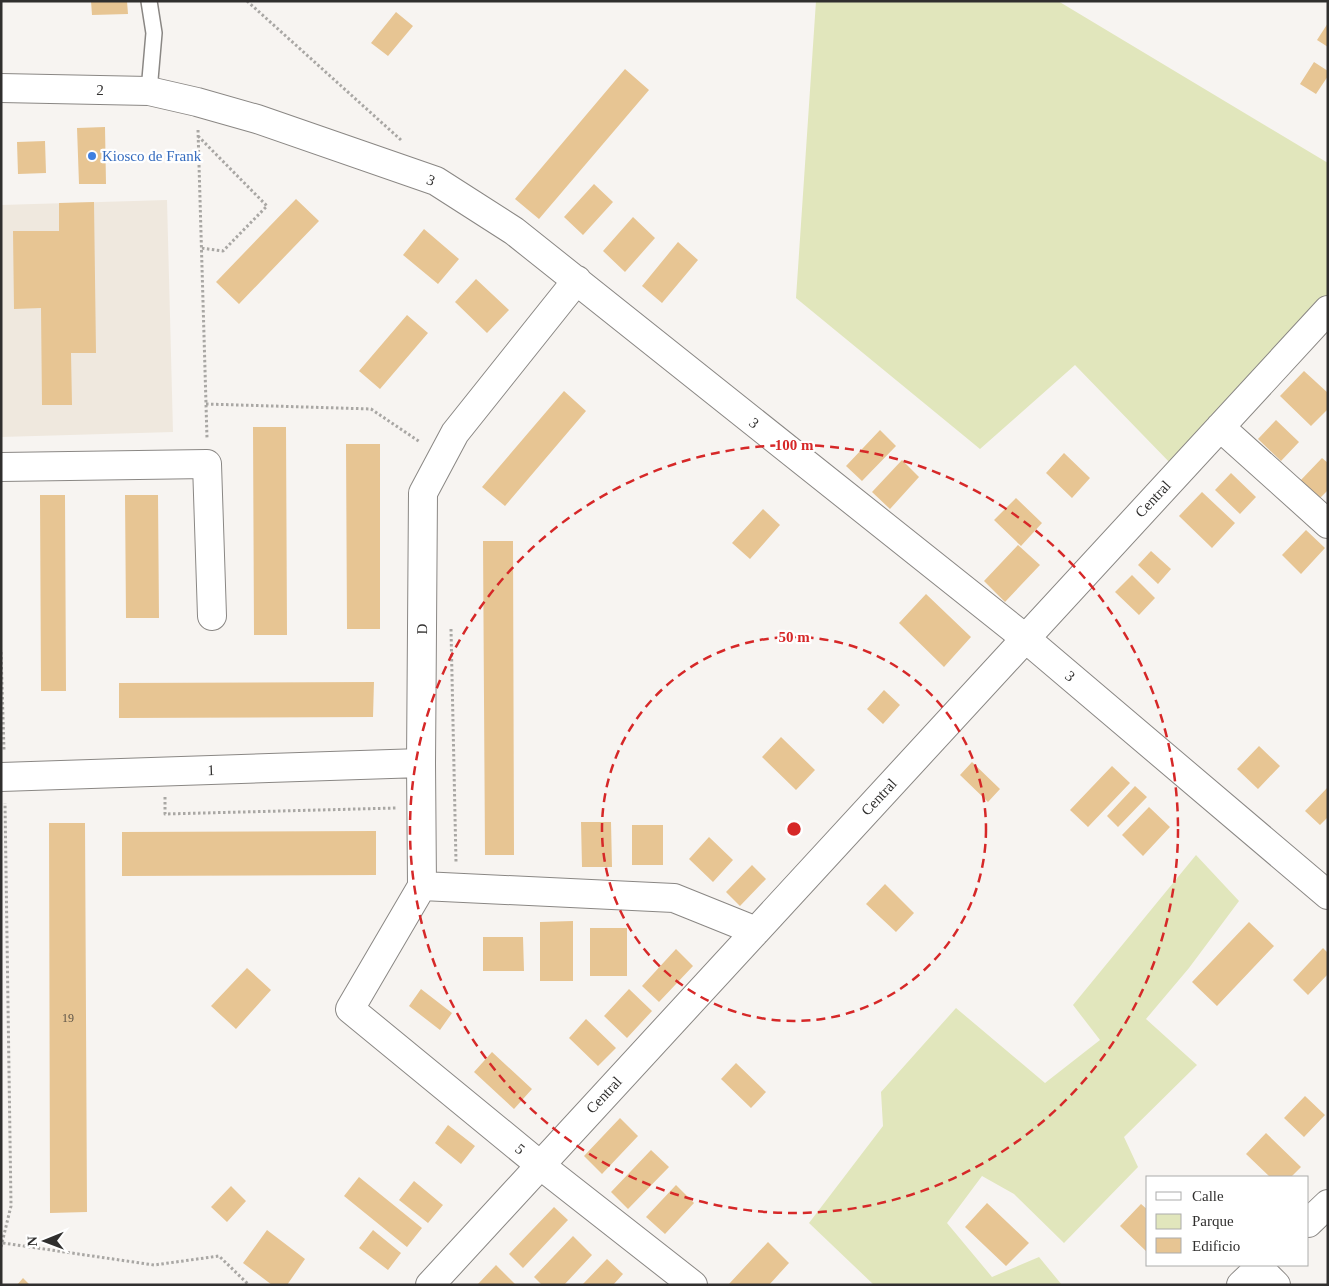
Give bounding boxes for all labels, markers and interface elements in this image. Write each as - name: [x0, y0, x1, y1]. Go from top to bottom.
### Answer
- street label: 2: [96, 82, 104, 98]
- place label: Kiosco de Frank: [102, 148, 202, 164]
- marker: Kiosco de Frank: [86, 150, 98, 162]
- street label: 3: [424, 171, 438, 189]
- street label: 3: [746, 414, 762, 432]
- text: 100 m: [775, 437, 814, 453]
- street label: Central: [1132, 477, 1174, 521]
- street label: D: [414, 623, 430, 635]
- text: 50 m: [778, 629, 810, 645]
- street label: 3: [1062, 667, 1078, 685]
- street label: 1: [207, 762, 215, 778]
- street label: Central: [858, 775, 900, 819]
- centre of rings: [785, 820, 803, 838]
- house number: 19: [62, 1011, 74, 1025]
- street label: Central: [583, 1073, 625, 1117]
- street label: 5: [512, 1140, 528, 1158]
- legend: [1146, 1176, 1309, 1266]
- text: Calle: [1192, 1188, 1224, 1204]
- text: Parque: [1192, 1213, 1234, 1229]
- north arrow: [20, 1216, 70, 1266]
- text: N: [25, 1236, 40, 1246]
- text: Edificio: [1192, 1238, 1240, 1254]

